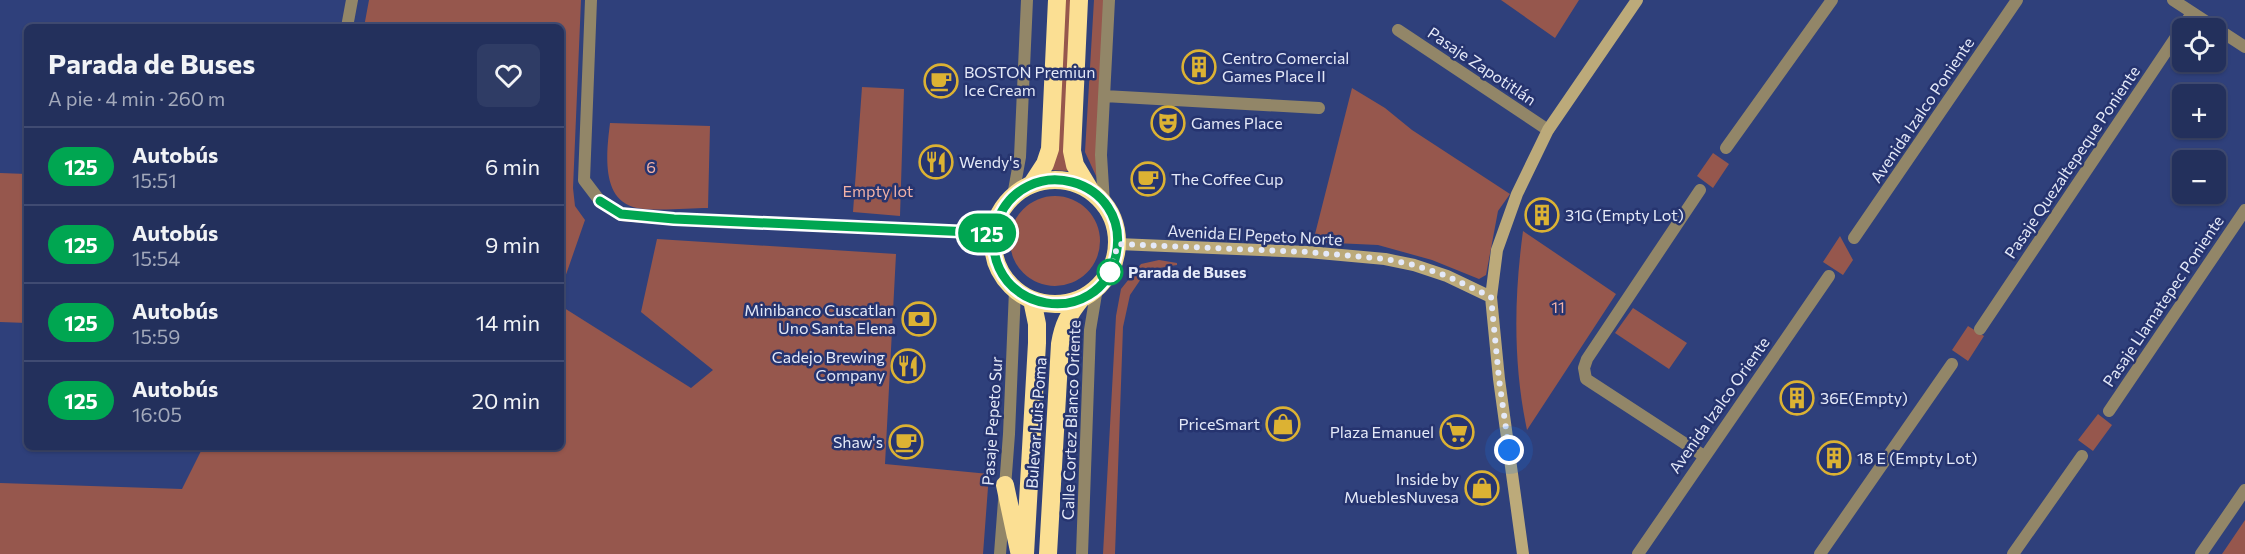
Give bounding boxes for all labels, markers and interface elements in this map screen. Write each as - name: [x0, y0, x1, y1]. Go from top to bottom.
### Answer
- map controls: [2172, 18, 2226, 204]
- button: locate: [2172, 18, 2226, 72]
- street label: Pasaje Zapotitlán: [1425, 22, 1540, 109]
- street label: Avenida Izalco Poniente: [1866, 33, 1977, 186]
- button: heart: [477, 44, 540, 107]
- text: Parada de Buses: [48, 46, 255, 80]
- place label: Centro Comercial Games Place II: [1222, 48, 1349, 85]
- building icon: Centro Comercial Games Place II: [1181, 49, 1217, 85]
- place label: BOSTON Premiun Ice Cream: [964, 62, 1095, 99]
- street label: Pasaje Quezaltepeque Poniente: [2000, 62, 2143, 262]
- cafe icon: BOSTON Premiun Ice Cream: [923, 63, 959, 99]
- button: +: [2172, 84, 2226, 138]
- text: A pie · 4 min · 260 m: [48, 86, 225, 110]
- theatre icon: Games Place: [1150, 105, 1186, 141]
- place label: Games Place: [1191, 113, 1283, 132]
- text: Autobús: [132, 141, 218, 168]
- restaurant icon: Wendy's: [918, 144, 954, 180]
- button: −: [2172, 150, 2226, 204]
- place label: Wendy's: [959, 152, 1020, 171]
- text: 6 min: [485, 153, 540, 180]
- text: 125: [64, 154, 98, 179]
- park label: 6: [646, 157, 656, 176]
- cafe icon: The Coffee Cup: [1130, 161, 1166, 197]
- text: 15:51: [132, 168, 177, 192]
- place label: The Coffee Cup: [1171, 169, 1284, 188]
- park label: Empty lot: [843, 181, 914, 200]
- building icon: 31G (Empty Lot): [1524, 197, 1560, 233]
- place label: 31G (Empty Lot): [1565, 205, 1684, 224]
- street label: Pasaje Llamatepec Poniente: [2098, 212, 2227, 390]
- line badge: 125: [952, 214, 1022, 252]
- text: Autobús: [132, 219, 218, 246]
- street label: Avenida El Pepeto Norte: [1167, 220, 1343, 249]
- text: 125: [970, 221, 1004, 246]
- text: 9 min: [485, 231, 540, 258]
- text: 125: [64, 232, 98, 257]
- text: 15:54: [132, 246, 180, 270]
- marker: Parada de Buses: [1097, 259, 1123, 285]
- place label: Parada de Buses: [1128, 262, 1246, 281]
- text: Autobús: [132, 297, 218, 324]
- park label: 11: [1551, 297, 1565, 316]
- place label: Minibanco Cuscatlan Uno Santa Elena: [744, 300, 896, 337]
- bank icon: Minibanco Cuscatlan Uno Santa Elena: [901, 301, 937, 337]
- text: 14 min: [476, 309, 540, 336]
- text: 125: [64, 310, 98, 335]
- street label: Calle Cortez Blanco Oriente: [1058, 320, 1083, 520]
- text: 15:59: [132, 324, 180, 348]
- street label: Avenida Izalco Oriente: [1664, 333, 1773, 477]
- place label: Cadejo Brewing Company: [772, 347, 885, 384]
- restaurant icon: Cadejo Brewing Company: [890, 348, 926, 384]
- street label: Pasaje Pepeto Sur: [978, 355, 1006, 486]
- street label: Bulevar Luis Poma: [1021, 357, 1050, 489]
- text: Autobús: [132, 375, 218, 402]
- building icon: 36E(Empty): [1779, 380, 1815, 416]
- text: 20 min: [472, 387, 540, 414]
- text: 125: [64, 388, 98, 413]
- place label: 36E(Empty): [1820, 388, 1908, 407]
- text: 16:05: [132, 402, 182, 426]
- shop icon: PriceSmart: [1265, 406, 1301, 442]
- place label: PriceSmart: [1178, 414, 1260, 433]
- supermarket icon: Plaza Emanuel: [1439, 414, 1475, 450]
- place label: Plaza Emanuel: [1330, 422, 1434, 441]
- cafe icon: Shaw's: [888, 424, 924, 460]
- place label: Shaw's: [833, 432, 883, 451]
- your location: [1494, 435, 1524, 465]
- building icon: 18 E (Empty Lot): [1816, 440, 1852, 476]
- place label: 18 E (Empty Lot): [1857, 448, 1977, 467]
- place label: Inside by MueblesNuvesa: [1344, 469, 1459, 506]
- shop icon: Inside by MueblesNuvesa: [1464, 470, 1500, 506]

